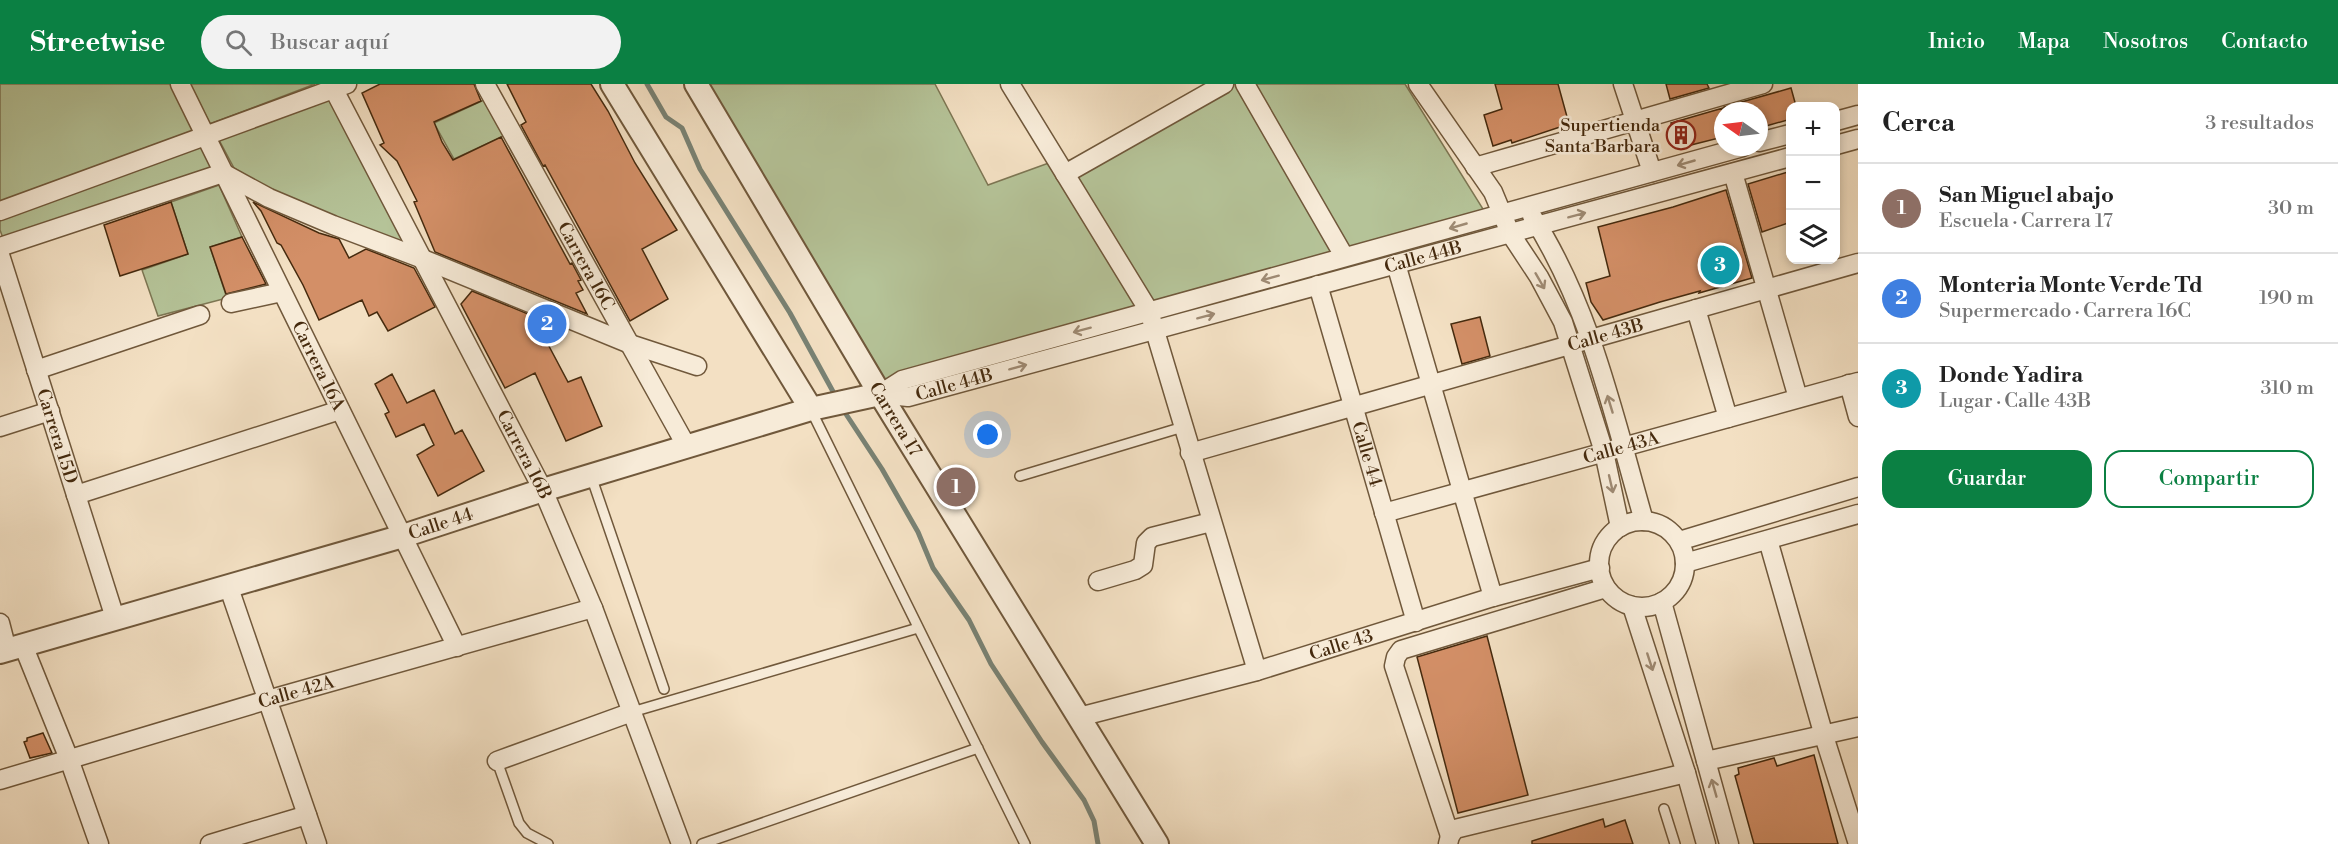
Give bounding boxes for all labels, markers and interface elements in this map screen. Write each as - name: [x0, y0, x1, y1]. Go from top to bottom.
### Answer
- search box: [201, 15, 621, 69]
- text: Streetwise: [30, 25, 165, 60]
- icon: search: [222, 26, 255, 59]
- text: Buscar aquí: [270, 29, 389, 56]
- text: Inicio: [1928, 29, 1985, 55]
- text: Mapa: [2018, 29, 2070, 55]
- text: Nosotros: [2103, 29, 2188, 55]
- text: Contacto: [2221, 29, 2308, 55]
- north arrow: [1714, 102, 1768, 156]
- map controls: [1786, 102, 1840, 264]
- button: +: [1786, 102, 1840, 156]
- text: Cerca: [1882, 107, 1955, 139]
- text: 3 resultados: [2205, 111, 2314, 136]
- place label: Supertienda Santa Barbara: [1545, 114, 1661, 158]
- building icon: Supertienda Santa Barbara: [1665, 119, 1697, 151]
- button: −: [1786, 156, 1840, 210]
- one-way arrow: [1677, 157, 1696, 169]
- text: San Miguel abajo: [1939, 182, 2114, 209]
- text: 1: [1897, 196, 1906, 221]
- text: 30 m: [2268, 196, 2314, 221]
- one-way arrow: [1567, 209, 1586, 220]
- text: Escuela · Carrera 17: [1939, 209, 2113, 234]
- button: layers: [1786, 210, 1840, 264]
- street label: Carrera 16C: [552, 218, 619, 314]
- one-way arrow: [1449, 221, 1468, 232]
- street label: Calle 44B: [1382, 236, 1465, 279]
- pin: 3: [1700, 242, 1740, 288]
- one-way arrow: [1535, 272, 1547, 289]
- text: Monteria Monte Verde Td: [1939, 272, 2203, 299]
- one-way arrow: [1261, 273, 1280, 284]
- text: 2: [1895, 286, 1908, 311]
- text: 190 m: [2259, 286, 2314, 311]
- text: Supermercado · Carrera 16C: [1939, 299, 2191, 324]
- pin: 2: [528, 302, 566, 346]
- one-way arrow: [1196, 310, 1215, 321]
- street label: Calle 43B: [1565, 314, 1646, 357]
- street label: Carrera 16A: [286, 317, 350, 415]
- one-way arrow: [1073, 325, 1092, 336]
- one-way arrow: [1008, 361, 1027, 372]
- text: Donde Yadira: [1939, 362, 2083, 389]
- street label: Calle 44B: [913, 363, 996, 406]
- text: 3: [1895, 376, 1908, 401]
- text: 310 m: [2261, 376, 2314, 401]
- street label: Carrera 17: [864, 378, 927, 461]
- street label: Carrera 15D: [31, 386, 83, 487]
- text: Lugar · Calle 43B: [1939, 389, 2091, 414]
- one-way arrow: [1604, 395, 1615, 414]
- street label: Carrera 16B: [491, 406, 557, 503]
- street label: Calle 44: [1346, 419, 1387, 490]
- your location: [973, 420, 1002, 449]
- street label: Calle 43A: [1581, 426, 1663, 469]
- button: Guardar: [1882, 450, 2092, 508]
- button: Compartir: [2104, 450, 2314, 508]
- pin: 1: [936, 464, 976, 510]
- one-way arrow: [1605, 474, 1617, 493]
- street label: Calle 44: [406, 503, 476, 545]
- street label: Calle 43: [1307, 624, 1376, 666]
- one-way arrow: [1645, 652, 1656, 671]
- street label: Calle 42A: [255, 670, 338, 714]
- one-way arrow: [1707, 779, 1719, 798]

